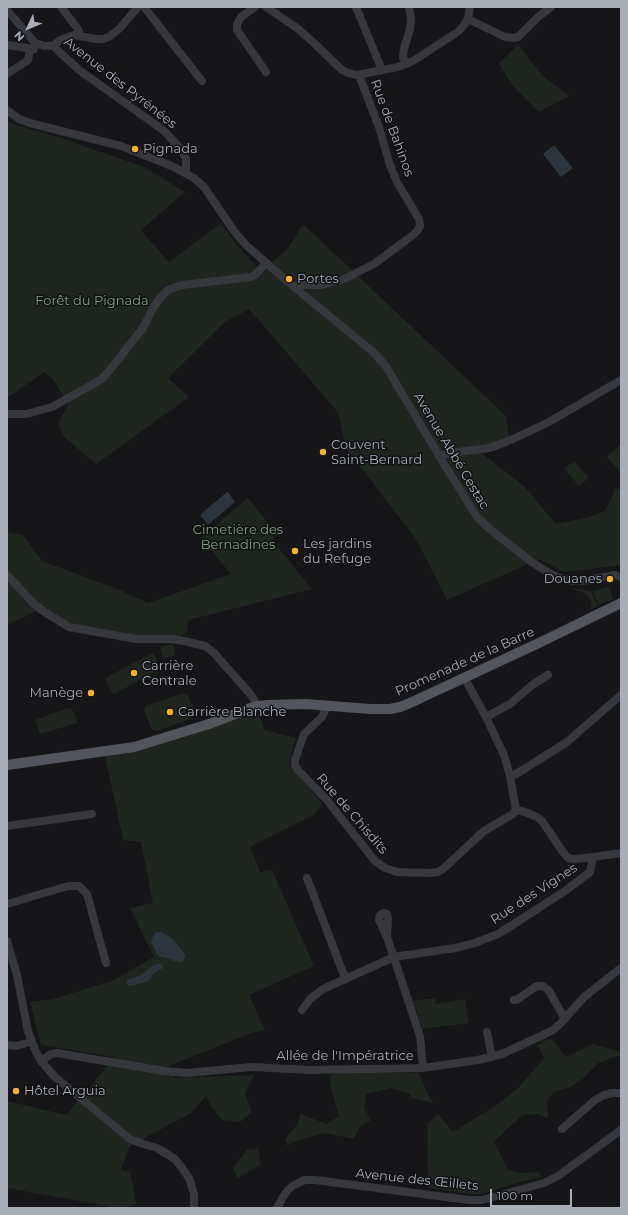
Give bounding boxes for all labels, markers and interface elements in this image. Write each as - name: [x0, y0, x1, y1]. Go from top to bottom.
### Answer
- north arrow: [8, 8, 48, 48]
- text: N: [11, 28, 27, 44]
- street label: Avenue des Pyrénées: [60, 34, 180, 132]
- street label: Rue de Bahinos: [367, 77, 417, 179]
- place label: Pignada: [143, 141, 198, 157]
- marker: Pignada: [130, 144, 140, 154]
- place label: Portes: [297, 271, 339, 287]
- marker: Portes: [284, 274, 294, 284]
- park label: Forêt du Pignada: [35, 293, 149, 309]
- street label: Avenue Abbé Cestac: [410, 390, 492, 512]
- place label: Couvent Saint-Bernard: [331, 437, 422, 468]
- marker: Couvent Saint-Bernard: [318, 447, 328, 457]
- park label: Cimetière des Bernadines: [193, 522, 283, 553]
- place label: Les jardins du Refuge: [303, 536, 372, 567]
- marker: Les jardins du Refuge: [290, 546, 300, 556]
- place label: Douanes: [544, 571, 602, 587]
- marker: Douanes: [605, 574, 615, 584]
- street label: Promenade de la Barre: [393, 624, 537, 700]
- place label: Carrière Centrale: [142, 658, 197, 689]
- marker: Carrière Centrale: [129, 668, 139, 678]
- place label: Manège: [30, 685, 83, 701]
- marker: Manège: [86, 688, 96, 698]
- place label: Carrière Blanche: [178, 704, 286, 720]
- marker: Carrière Blanche: [165, 707, 175, 717]
- street label: Rue de Chisdits: [313, 771, 391, 857]
- street label: Rue des Vignes: [488, 860, 580, 928]
- street label: Allée de l'Impératrice: [276, 1048, 414, 1064]
- place label: Hôtel Arguia: [24, 1083, 106, 1099]
- marker: Hôtel Arguia: [11, 1086, 21, 1096]
- street label: Avenue des Œillets: [355, 1166, 479, 1194]
- scale bar: [492, 1181, 574, 1207]
- text: 100 m: [497, 1188, 533, 1203]

